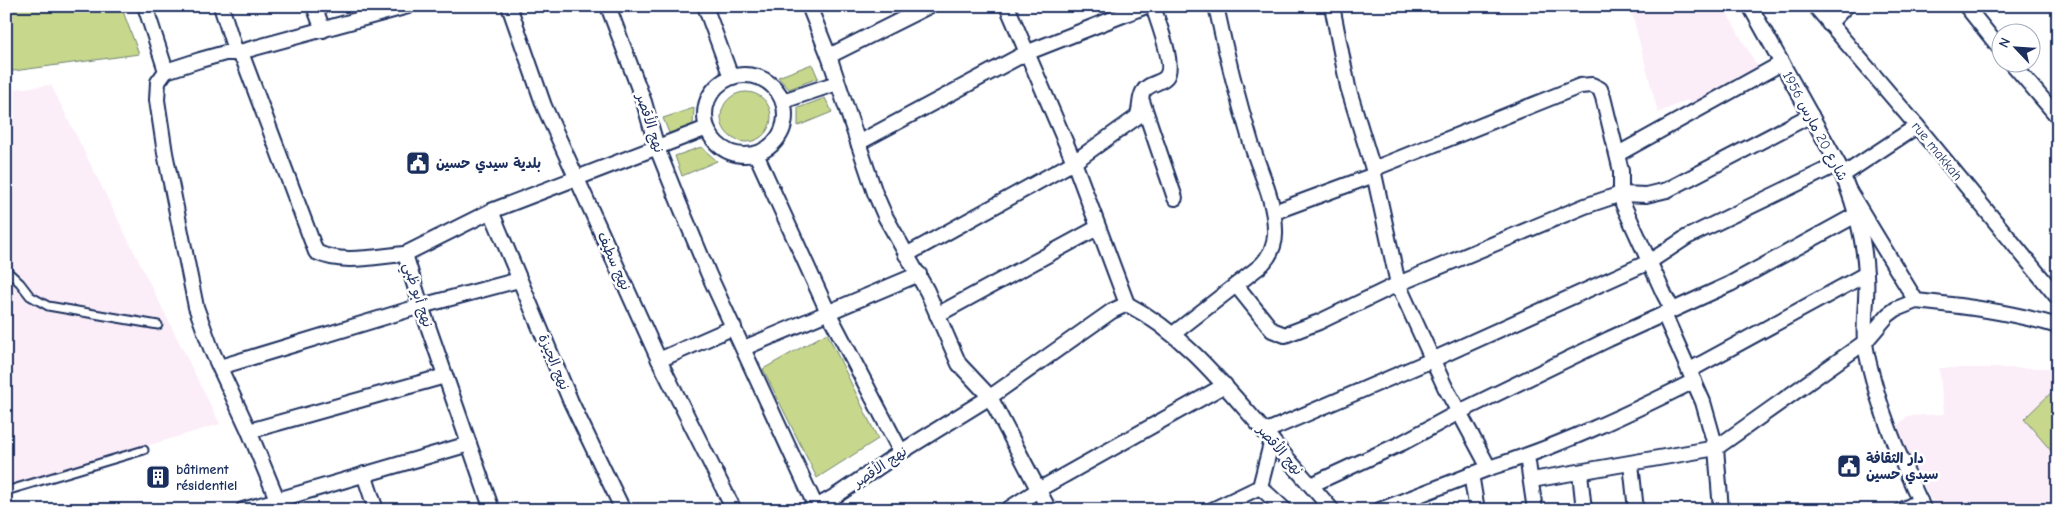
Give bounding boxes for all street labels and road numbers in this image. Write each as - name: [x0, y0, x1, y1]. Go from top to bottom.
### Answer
- street label: شارع 20 مارس 1956: [1778, 68, 1851, 184]
- street label: نهج الأقصر: [631, 90, 669, 155]
- street label: rue makkah: [1908, 118, 1966, 184]
- street label: نهج سطيف: [593, 229, 634, 293]
- street label: نهج أبو ظبي: [396, 261, 436, 331]
- street label: نهج الجيزة: [534, 331, 573, 393]
- street label: نهج الأقصر: [1252, 420, 1307, 479]
- street label: نهج الأقصر: [848, 442, 911, 493]

